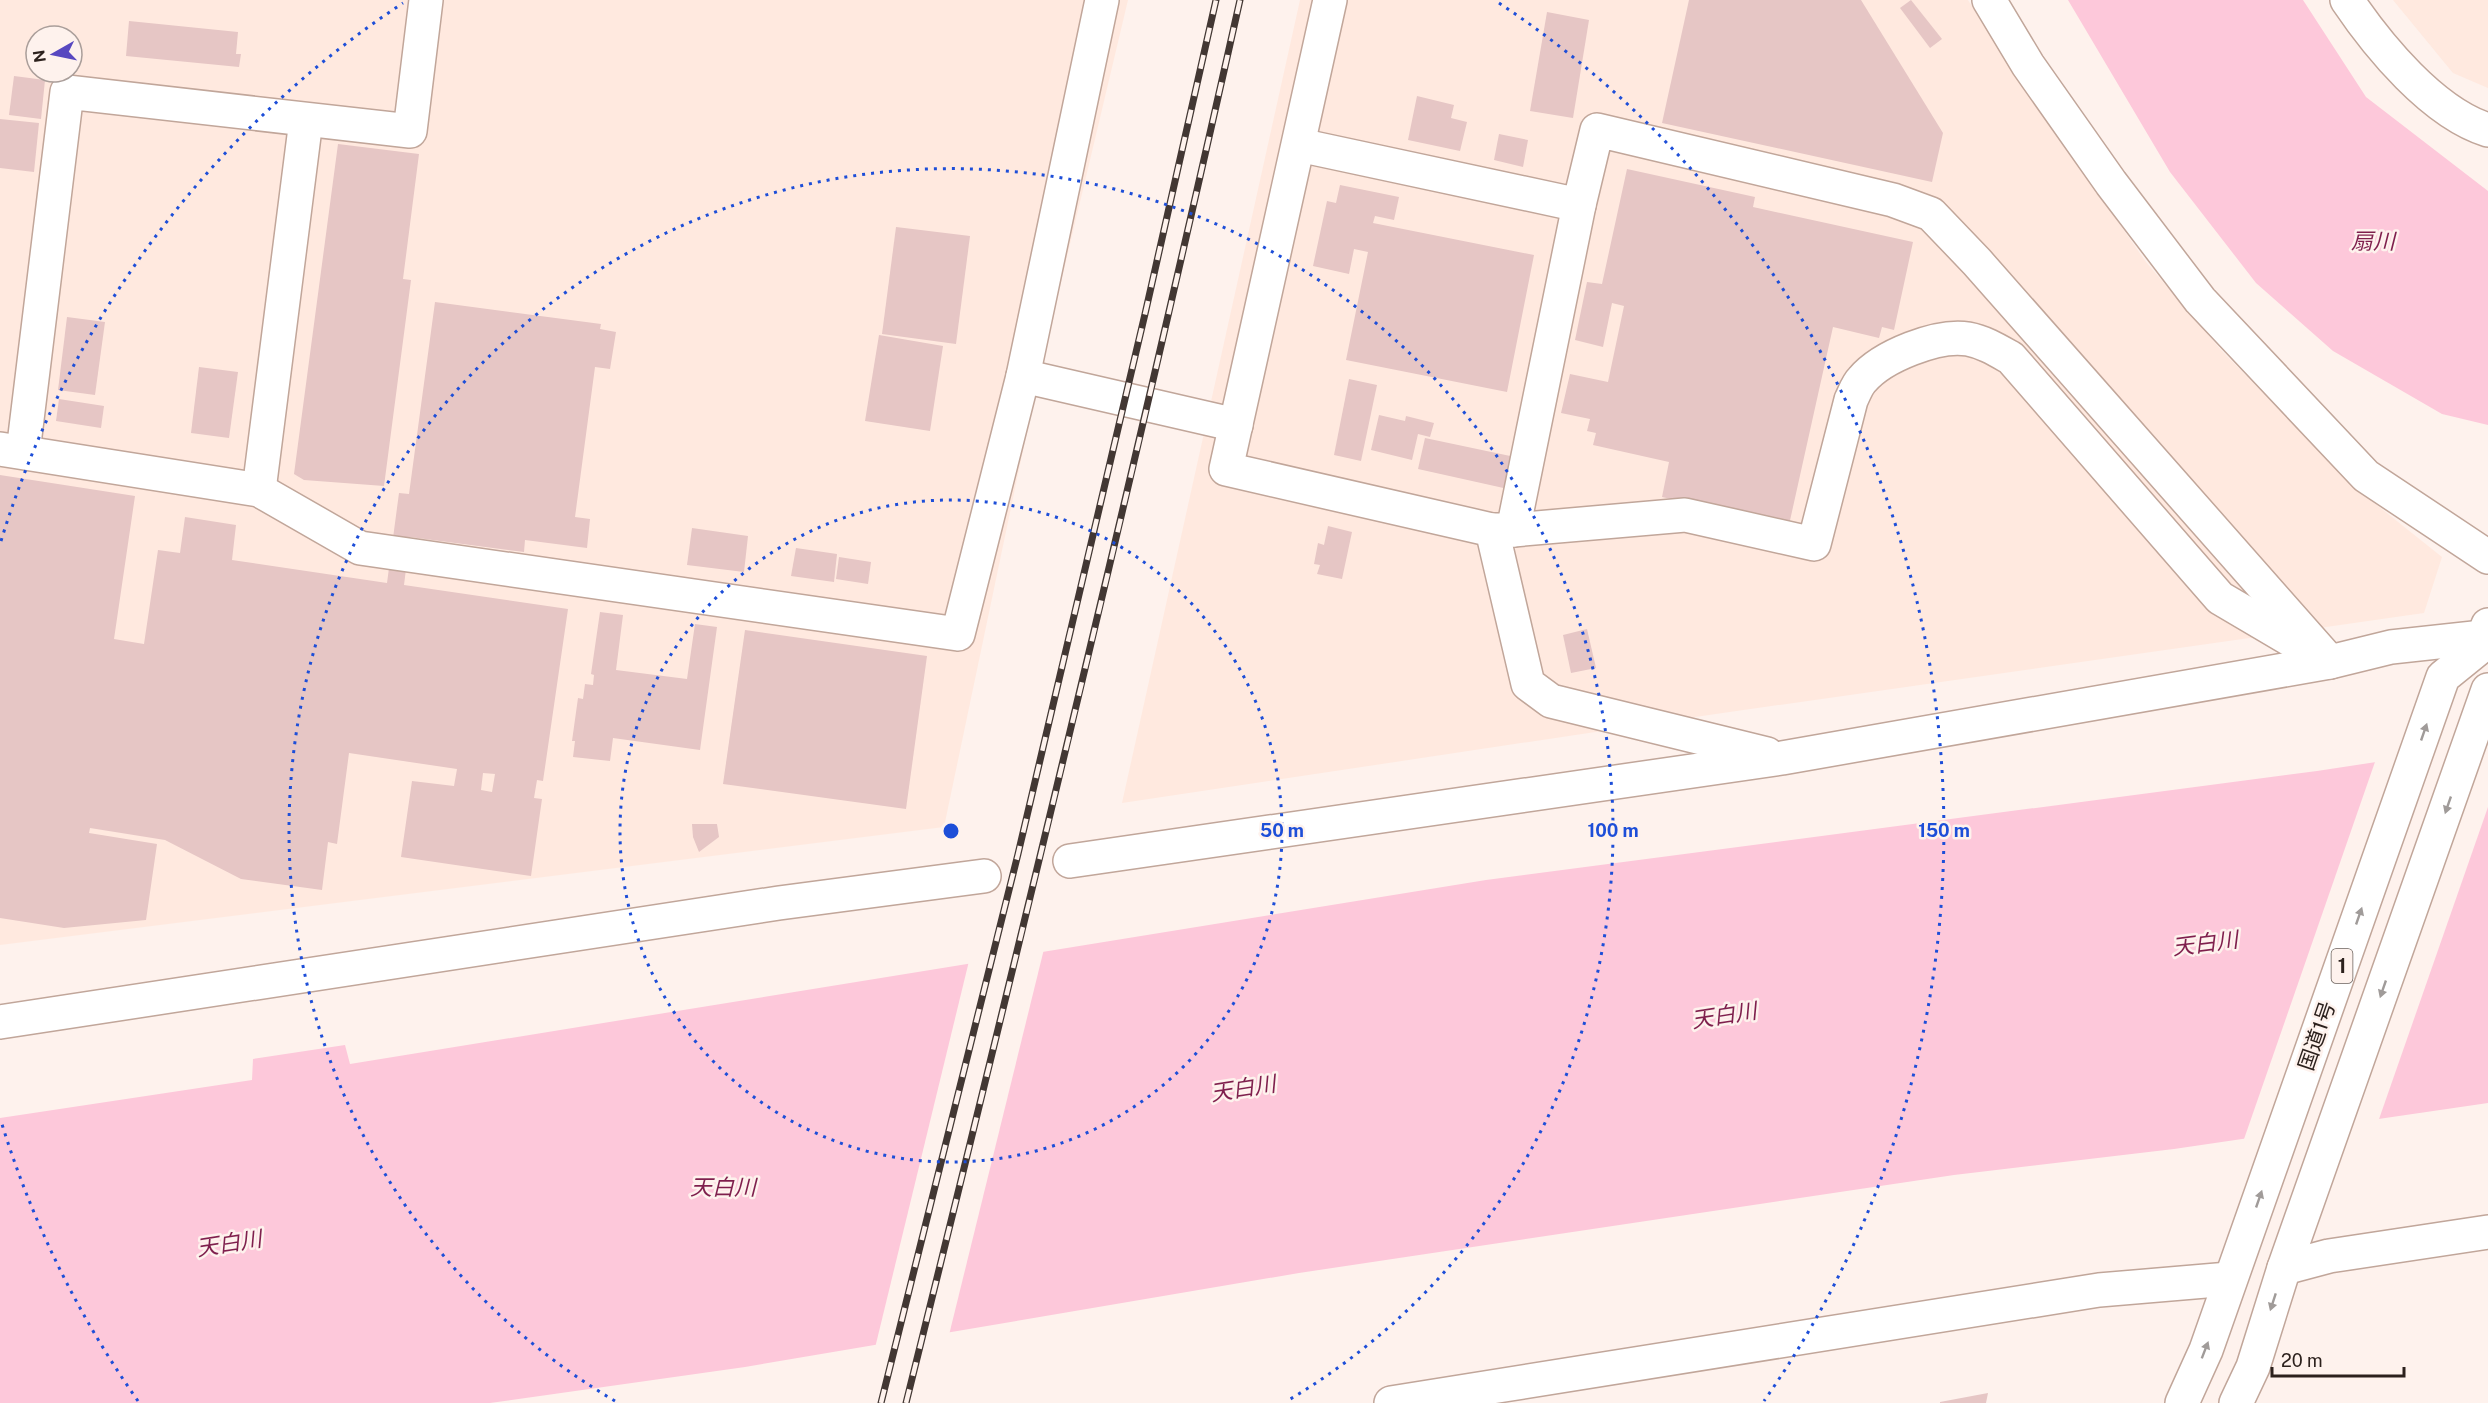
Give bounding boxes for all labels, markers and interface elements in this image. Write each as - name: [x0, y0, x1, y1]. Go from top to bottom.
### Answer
- north arrow: [24, 24, 84, 84]
- text: N: [29, 49, 50, 64]
- water label: 扇川: [2351, 228, 2397, 254]
- one-way arrow: [2419, 723, 2429, 741]
- one-way arrow: [2442, 796, 2452, 814]
- text: 50 m: [1260, 820, 1304, 841]
- text: 100 m: [1587, 820, 1639, 841]
- text: 150 m: [1918, 820, 1970, 841]
- centre of rings: [941, 821, 961, 841]
- one-way arrow: [2354, 907, 2364, 925]
- water label: 天白川: [2171, 926, 2241, 960]
- road number: 1: [2332, 949, 2352, 983]
- one-way arrow: [2378, 980, 2388, 998]
- water label: 天白川: [1689, 997, 1761, 1033]
- street label: 国道1号: [2293, 998, 2340, 1074]
- water label: 天白川: [1208, 1070, 1280, 1106]
- water label: 天白川: [690, 1174, 758, 1200]
- one-way arrow: [2255, 1190, 2265, 1208]
- water label: 天白川: [194, 1225, 266, 1261]
- one-way arrow: [2268, 1293, 2278, 1311]
- one-way arrow: [2201, 1340, 2211, 1358]
- scale bar: [2272, 1340, 2404, 1378]
- text: 20 m: [2281, 1350, 2323, 1371]

